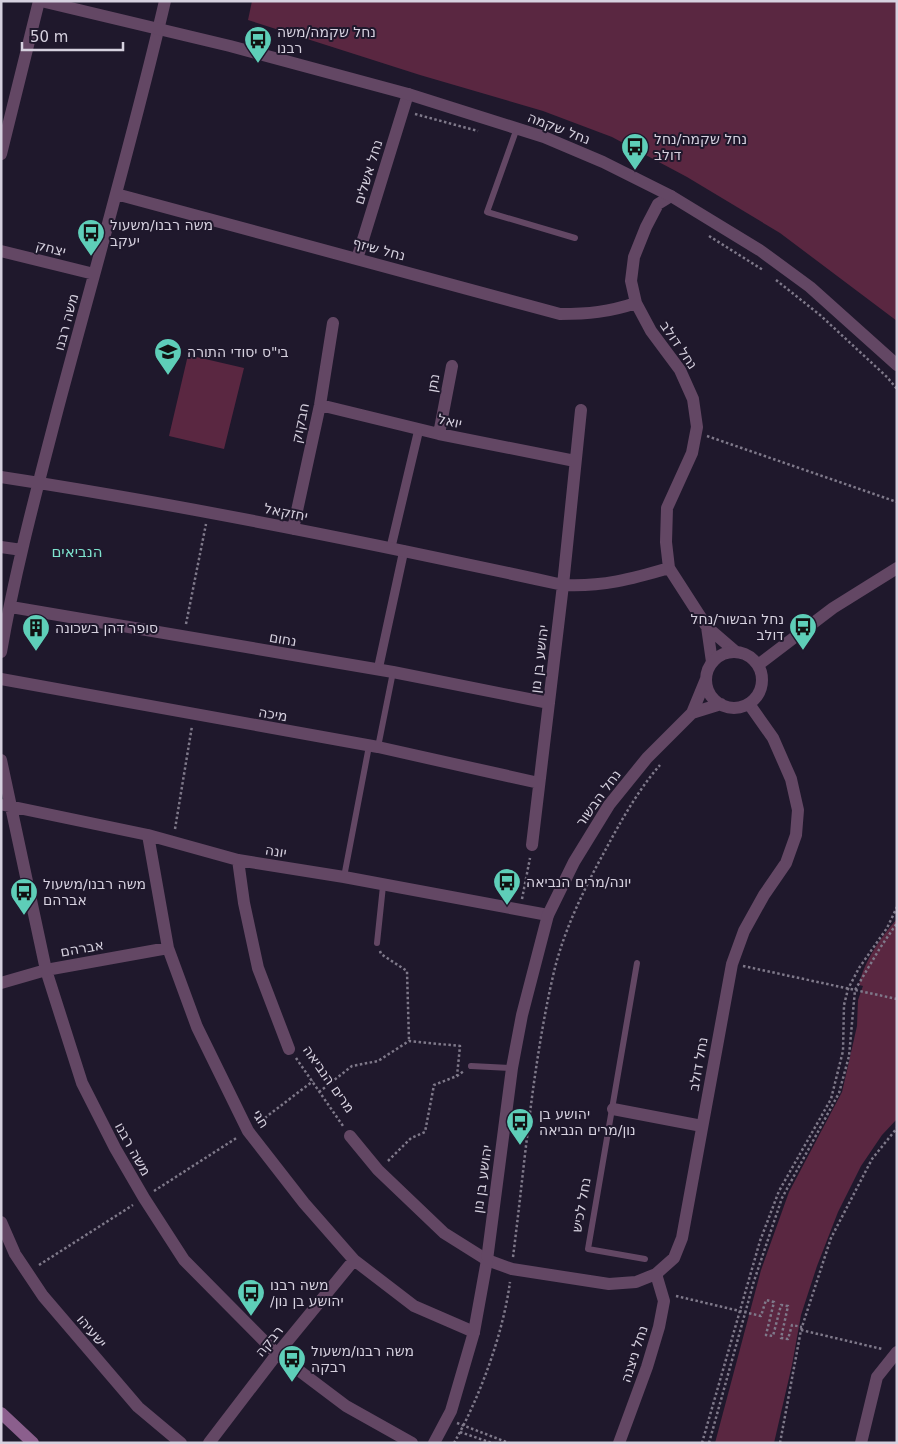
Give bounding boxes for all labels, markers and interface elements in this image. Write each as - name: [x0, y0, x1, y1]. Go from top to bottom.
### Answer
- scale bar: [22, 20, 124, 52]
- place label: נחל שקמה/משה רבנו: [277, 24, 376, 56]
- bus stop icon: נחל שקמה/משה רבנו: [243, 25, 273, 64]
- text: 50 m: [30, 28, 68, 46]
- street label: נחל שקמה: [525, 109, 593, 147]
- place label: נחל שקמה/נחל דולב: [654, 131, 747, 163]
- bus stop icon: נחל שקמה/נחל דולב: [620, 132, 650, 171]
- street label: נחל אשלים: [351, 138, 385, 206]
- place label: משה רבנו/משעול יעקב: [110, 217, 213, 249]
- bus stop icon: משה רבנו/משעול יעקב: [76, 218, 106, 257]
- street label: נחל שיזף: [351, 234, 407, 264]
- street label: יצחק: [34, 237, 68, 259]
- street label: משה רבנו: [51, 292, 81, 352]
- street label: נחל דולב: [657, 318, 701, 372]
- school or university icon: בי"ס יסודי התורה: [153, 337, 183, 376]
- place label: בי"ס יסודי התורה: [187, 344, 289, 360]
- street label: נתן: [424, 372, 442, 394]
- street label: חבקוק: [288, 401, 312, 445]
- street label: יואל: [436, 411, 464, 431]
- street label: יחזקאל: [263, 500, 309, 524]
- district label: הנביאים: [51, 543, 103, 561]
- place label: נחל הבשור/נחל דולב: [691, 611, 784, 643]
- bus stop icon: נחל הבשור/נחל דולב: [788, 612, 818, 651]
- building icon: סופר דהן בשכונה: [21, 613, 51, 652]
- place label: סופר דהן בשכונה: [55, 620, 158, 636]
- street label: יהושע בן נון: [527, 624, 551, 694]
- street label: נחום: [268, 629, 298, 649]
- street label: מיכה: [257, 704, 289, 724]
- street label: נחל הבשור: [572, 767, 624, 829]
- street label: יונה: [264, 841, 288, 861]
- bus stop icon: יונה/מרים הנביאה: [492, 867, 522, 906]
- place label: יונה/מרים הנביאה: [526, 874, 631, 890]
- place label: משה רבנו/משעול אברהם: [43, 876, 146, 908]
- bus stop icon: משה רבנו/משעול אברהם: [9, 877, 39, 916]
- street label: אברהם: [59, 936, 105, 960]
- street label: נחל דולב: [685, 1036, 711, 1092]
- street label: מרים הנביאה: [300, 1042, 358, 1116]
- place label: יהושע בן נון/מרים הנביאה: [539, 1106, 636, 1138]
- street label: חגי: [249, 1107, 273, 1131]
- bus stop icon: יהושע בן נון/מרים הנביאה: [505, 1107, 535, 1146]
- street label: משה רבנו: [112, 1120, 154, 1178]
- street label: יהושע בן נון: [469, 1144, 495, 1214]
- street label: נחל לכיש: [568, 1176, 594, 1234]
- place label: משה רבנו /יהושע בן נון: [270, 1277, 344, 1309]
- bus stop icon: משה רבנו /יהושע בן נון: [236, 1278, 266, 1317]
- street label: ישעיהו: [74, 1311, 110, 1351]
- street label: רבקה: [252, 1322, 286, 1360]
- street label: נחל ניצנה: [617, 1323, 651, 1385]
- place label: משה רבנו/משעול רבקה: [311, 1343, 414, 1375]
- bus stop icon: משה רבנו/משעול רבקה: [277, 1344, 307, 1383]

